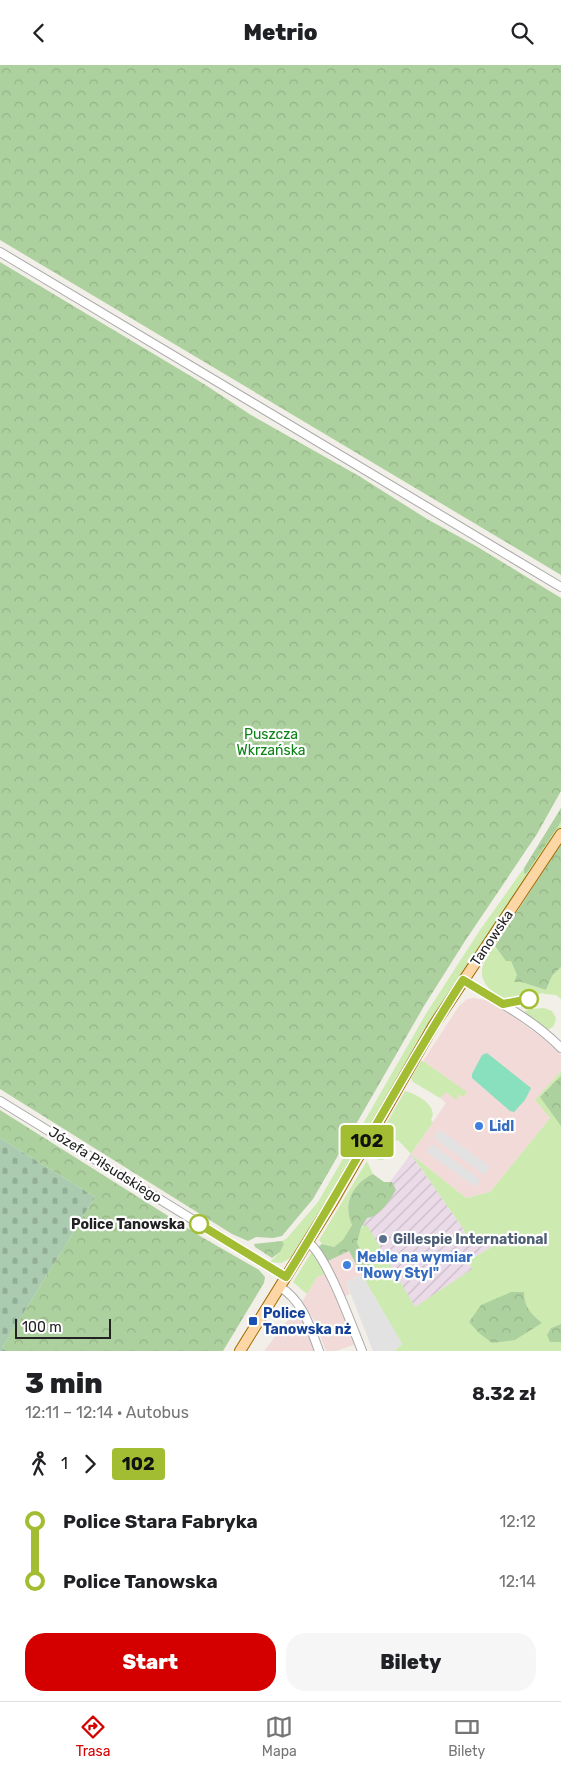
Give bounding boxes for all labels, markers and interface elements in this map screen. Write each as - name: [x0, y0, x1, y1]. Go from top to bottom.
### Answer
- icon: back: [25, 19, 53, 47]
- text: Metrio: [243, 19, 318, 46]
- icon: search: [508, 19, 536, 47]
- park label: Puszcza Wkrzańska: [236, 726, 306, 759]
- street label: Tanowska: [467, 907, 517, 969]
- unlabelled marker: [519, 989, 539, 1009]
- place label: Lidl: [489, 1118, 514, 1135]
- marker: Lidl: [473, 1120, 485, 1132]
- street label: Józefa Piłsudskiego: [45, 1123, 165, 1207]
- line badge: 102: [338, 1125, 396, 1157]
- text: 102: [351, 1130, 383, 1152]
- marker: Police Tanowska: [189, 1214, 209, 1234]
- place label: Police Tanowska: [71, 1216, 185, 1233]
- place label: Gillespie International: [393, 1231, 548, 1248]
- marker: Gillespie International: [377, 1233, 389, 1245]
- place label: Meble na wymiar "Nowy Styl": [357, 1249, 473, 1282]
- marker: Meble na wymiar "Nowy Styl": [341, 1259, 353, 1271]
- place label: Police Tanowska nż: [263, 1305, 352, 1338]
- marker: Police Tanowska nż: [247, 1315, 259, 1327]
- scale bar: [15, 1316, 111, 1339]
- text: 100 m: [22, 1319, 62, 1336]
- text: 3 min: [25, 1367, 103, 1400]
- text: 8.32 zł: [472, 1382, 536, 1405]
- text: 12:11 – 12:14 · Autobus: [25, 1403, 189, 1422]
- icon: walk: [25, 1450, 53, 1478]
- icon: forward: [76, 1450, 104, 1478]
- text: 102: [122, 1453, 155, 1475]
- text: 1: [61, 1454, 68, 1473]
- text: Police Stara Fabryka: [63, 1510, 258, 1533]
- text: 12:12: [499, 1512, 536, 1531]
- text: Police Tanowska: [63, 1570, 218, 1593]
- text: 12:14: [499, 1572, 536, 1591]
- button: Start: [25, 1633, 276, 1691]
- button: Bilety: [286, 1633, 536, 1691]
- tab: Trasa: [76, 1713, 110, 1760]
- tab: Mapa: [262, 1713, 297, 1760]
- tab: Bilety: [448, 1713, 485, 1760]

